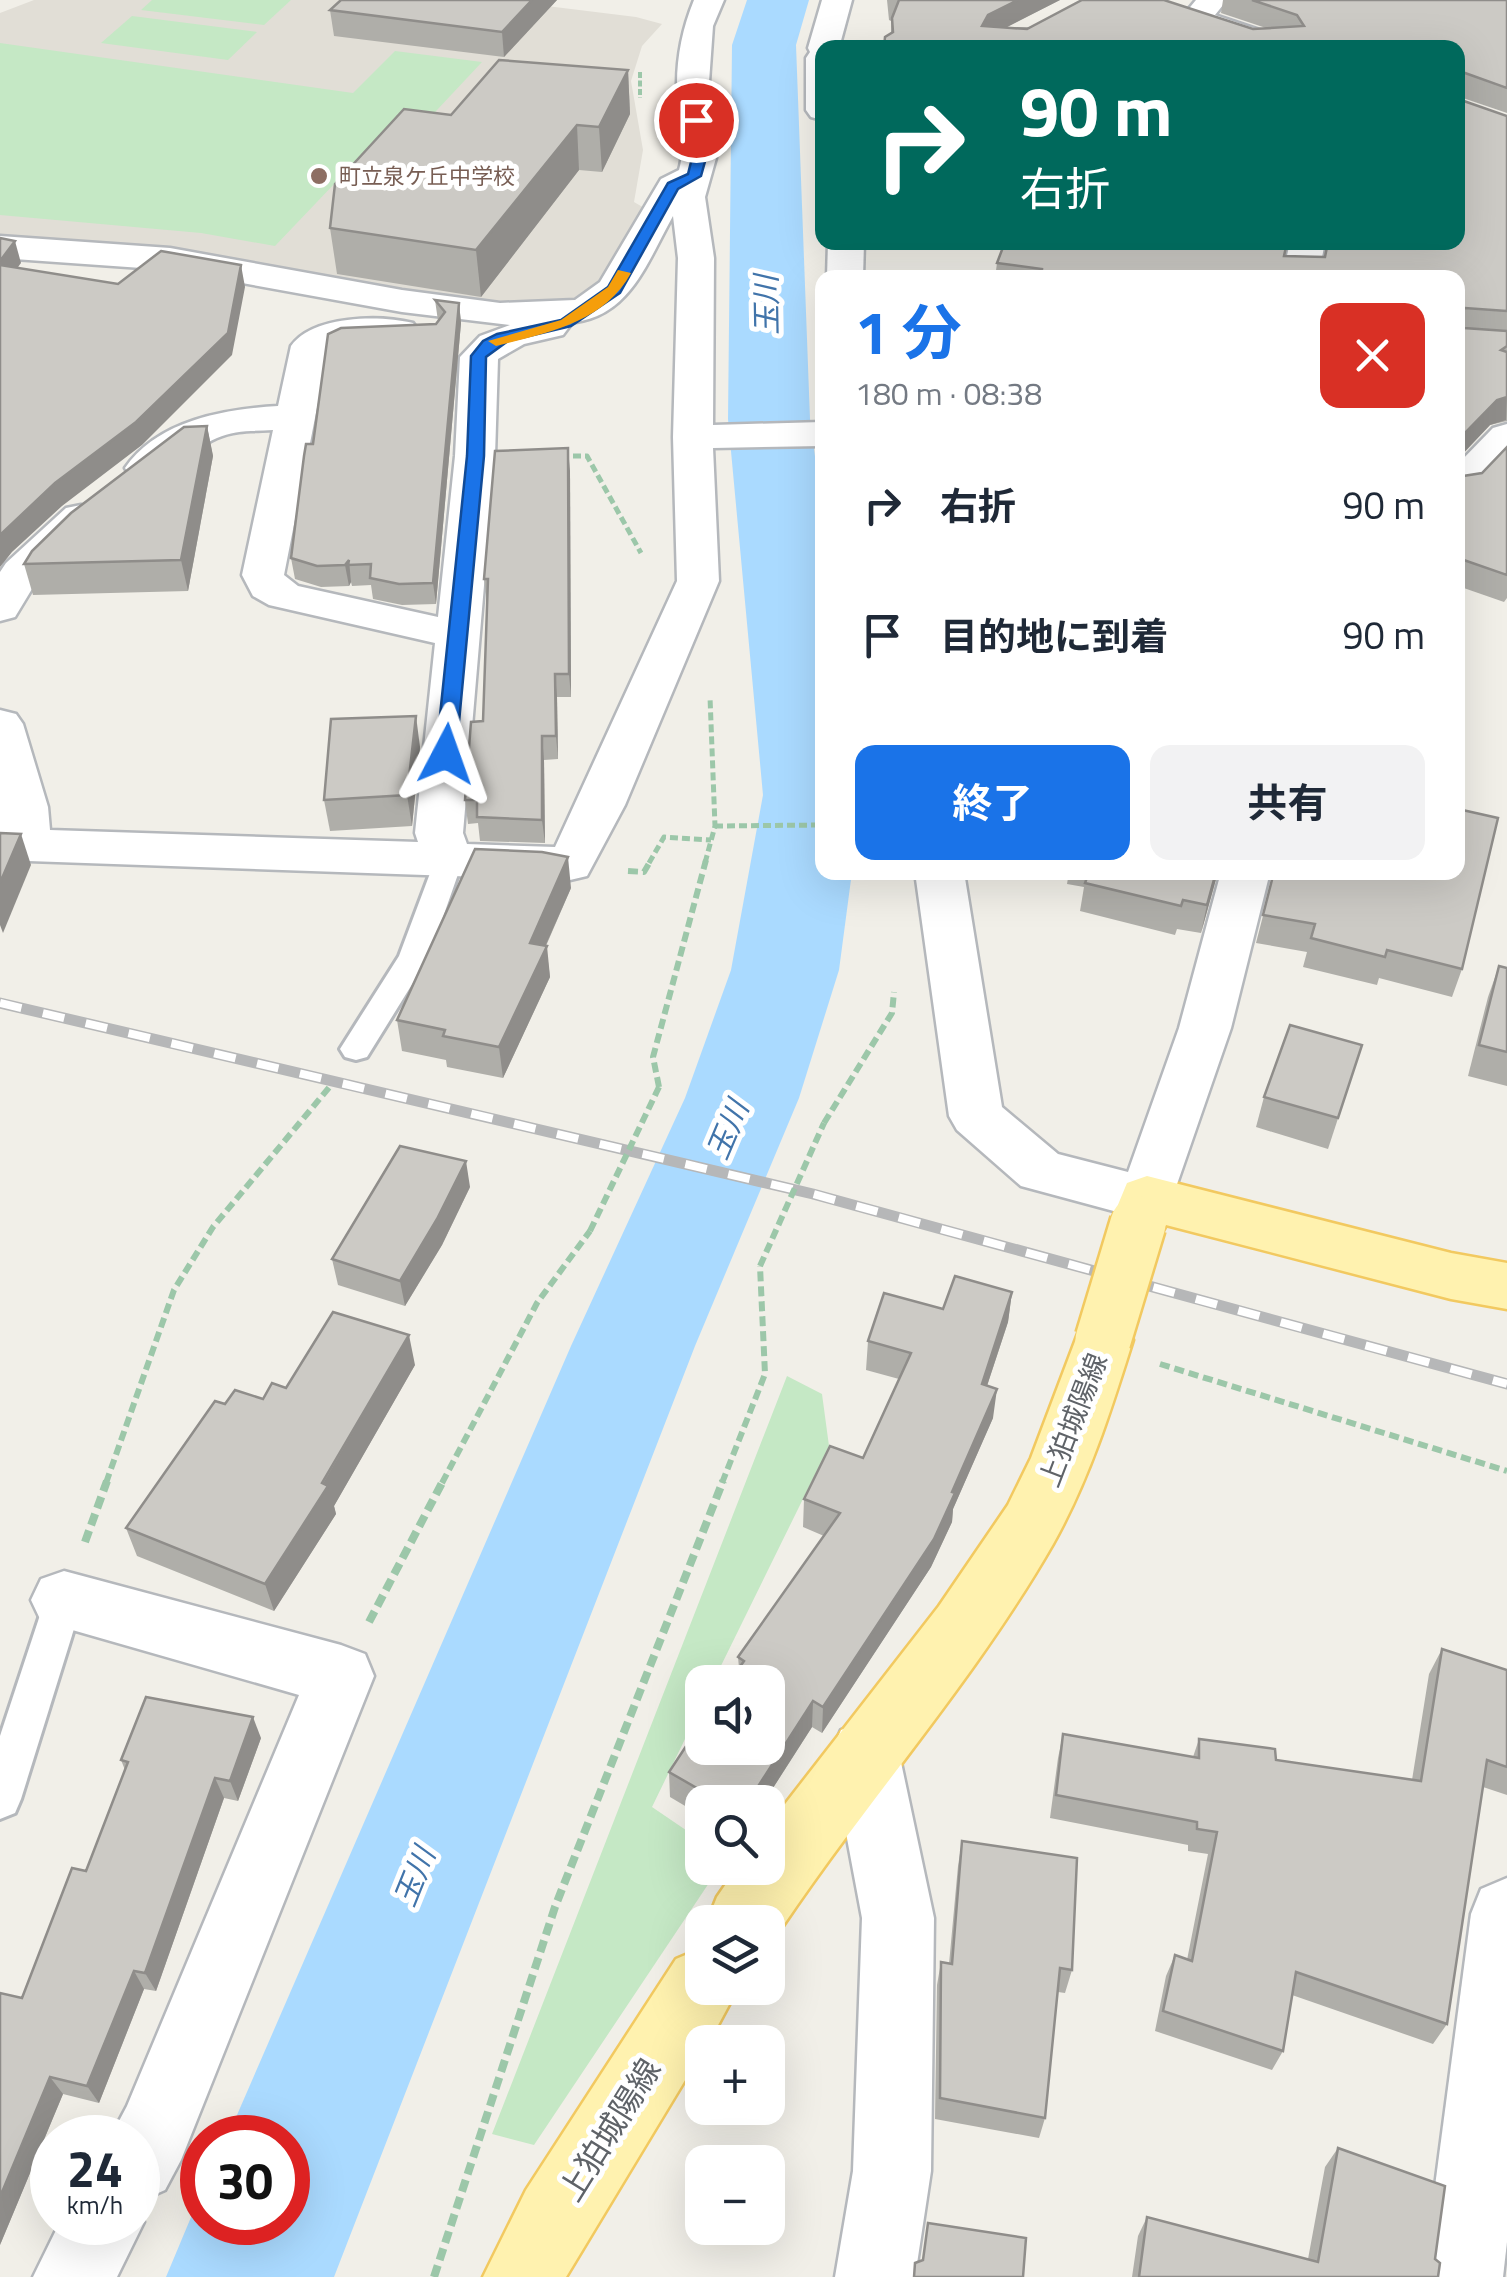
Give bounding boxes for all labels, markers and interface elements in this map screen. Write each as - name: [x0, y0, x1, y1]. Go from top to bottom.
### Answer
- text: 90 m: [1020, 57, 1173, 163]
- pin: [654, 78, 739, 163]
- icon: right: [855, 80, 985, 210]
- icon: arrive: [669, 93, 724, 148]
- text: 右折: [1020, 154, 1110, 222]
- place label: 町立泉ケ丘中学校: [339, 159, 515, 193]
- marker: 町立泉ケ丘中学校: [308, 165, 330, 187]
- water label: 玉川: [742, 272, 790, 335]
- text: 1 分: [855, 286, 962, 377]
- button: close: [1320, 303, 1425, 408]
- text: 180 m · 08:38: [855, 369, 1042, 417]
- text: 90 m: [1342, 476, 1425, 534]
- text: 右折: [940, 477, 1016, 535]
- icon: right: [855, 478, 910, 533]
- text: 90 m: [1342, 606, 1425, 664]
- text: 目的地に到着: [940, 607, 1168, 665]
- icon: arrive: [855, 608, 910, 663]
- position arrow: [394, 702, 498, 806]
- button: 終了: [855, 745, 1130, 860]
- button: 共有: [1150, 745, 1425, 860]
- water label: 玉川: [694, 1090, 761, 1166]
- street label: 上狛城陽線: [1027, 1347, 1118, 1493]
- map controls: [685, 1665, 785, 2245]
- button: sound: [685, 1665, 785, 1765]
- button: search: [685, 1785, 785, 1885]
- water label: 玉川: [382, 1837, 448, 1913]
- button: layers: [685, 1905, 785, 2005]
- button: +: [685, 2025, 785, 2125]
- street label: 上狛城陽線: [546, 2049, 672, 2210]
- speed limit sign: 30: [180, 2115, 310, 2245]
- text: 24: [67, 2130, 123, 2206]
- button: −: [685, 2145, 785, 2245]
- text: km/h: [67, 2186, 123, 2224]

